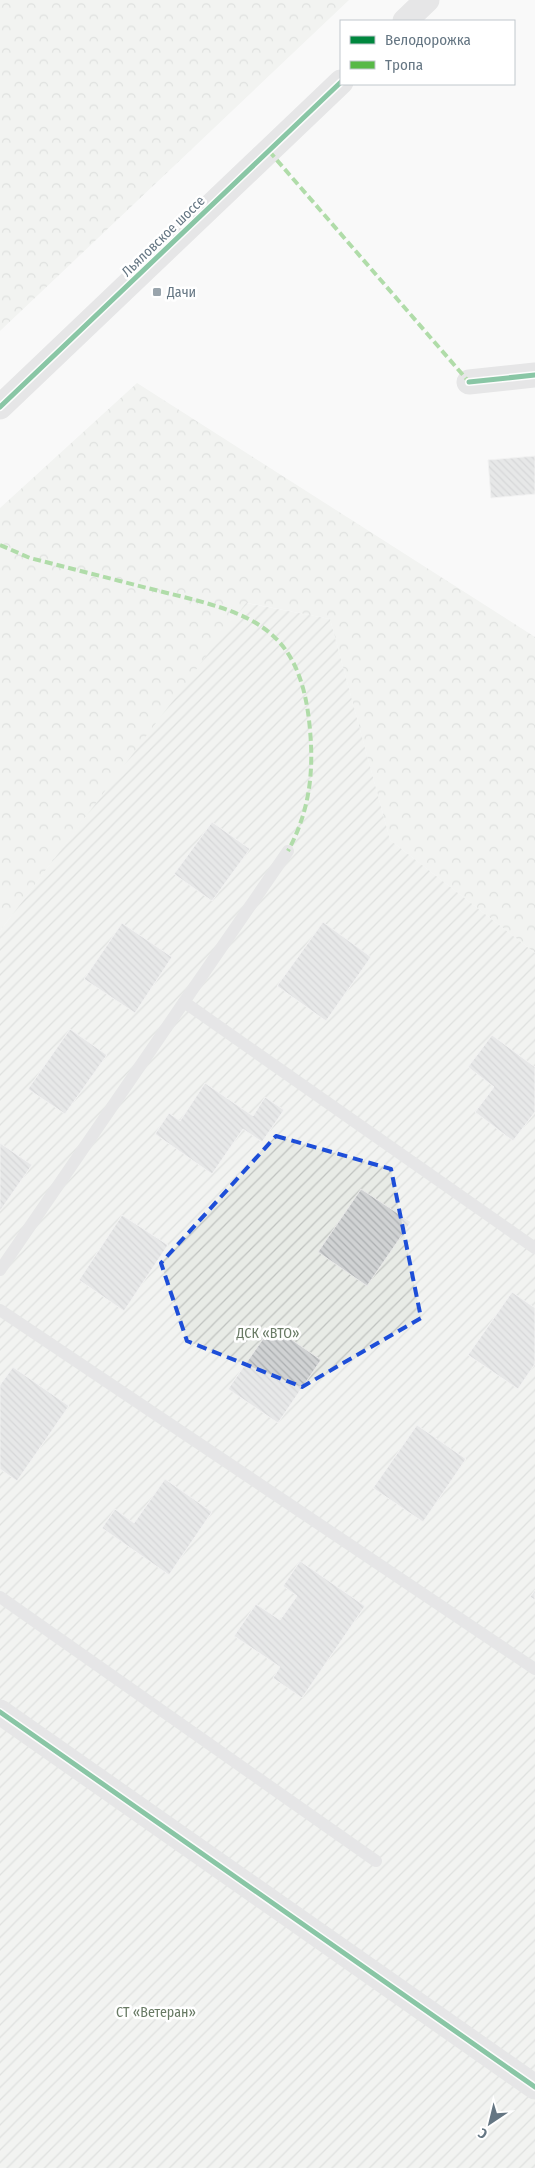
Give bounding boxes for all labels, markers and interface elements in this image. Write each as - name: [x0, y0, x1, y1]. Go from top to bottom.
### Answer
- legend: [340, 20, 515, 85]
- text: Велодорожка: [385, 31, 471, 49]
- text: Тропа: [385, 56, 423, 74]
- street label: Льяловское шоссе: [118, 192, 208, 280]
- place label: Дачи: [166, 284, 196, 301]
- marker: Дачи: [151, 286, 163, 298]
- park label: ДСК «ВТО»: [236, 1325, 299, 1342]
- park label: СТ «Ветеран»: [116, 2004, 196, 2021]
- north arrow: [465, 2098, 515, 2148]
- text: С: [474, 2124, 491, 2142]

